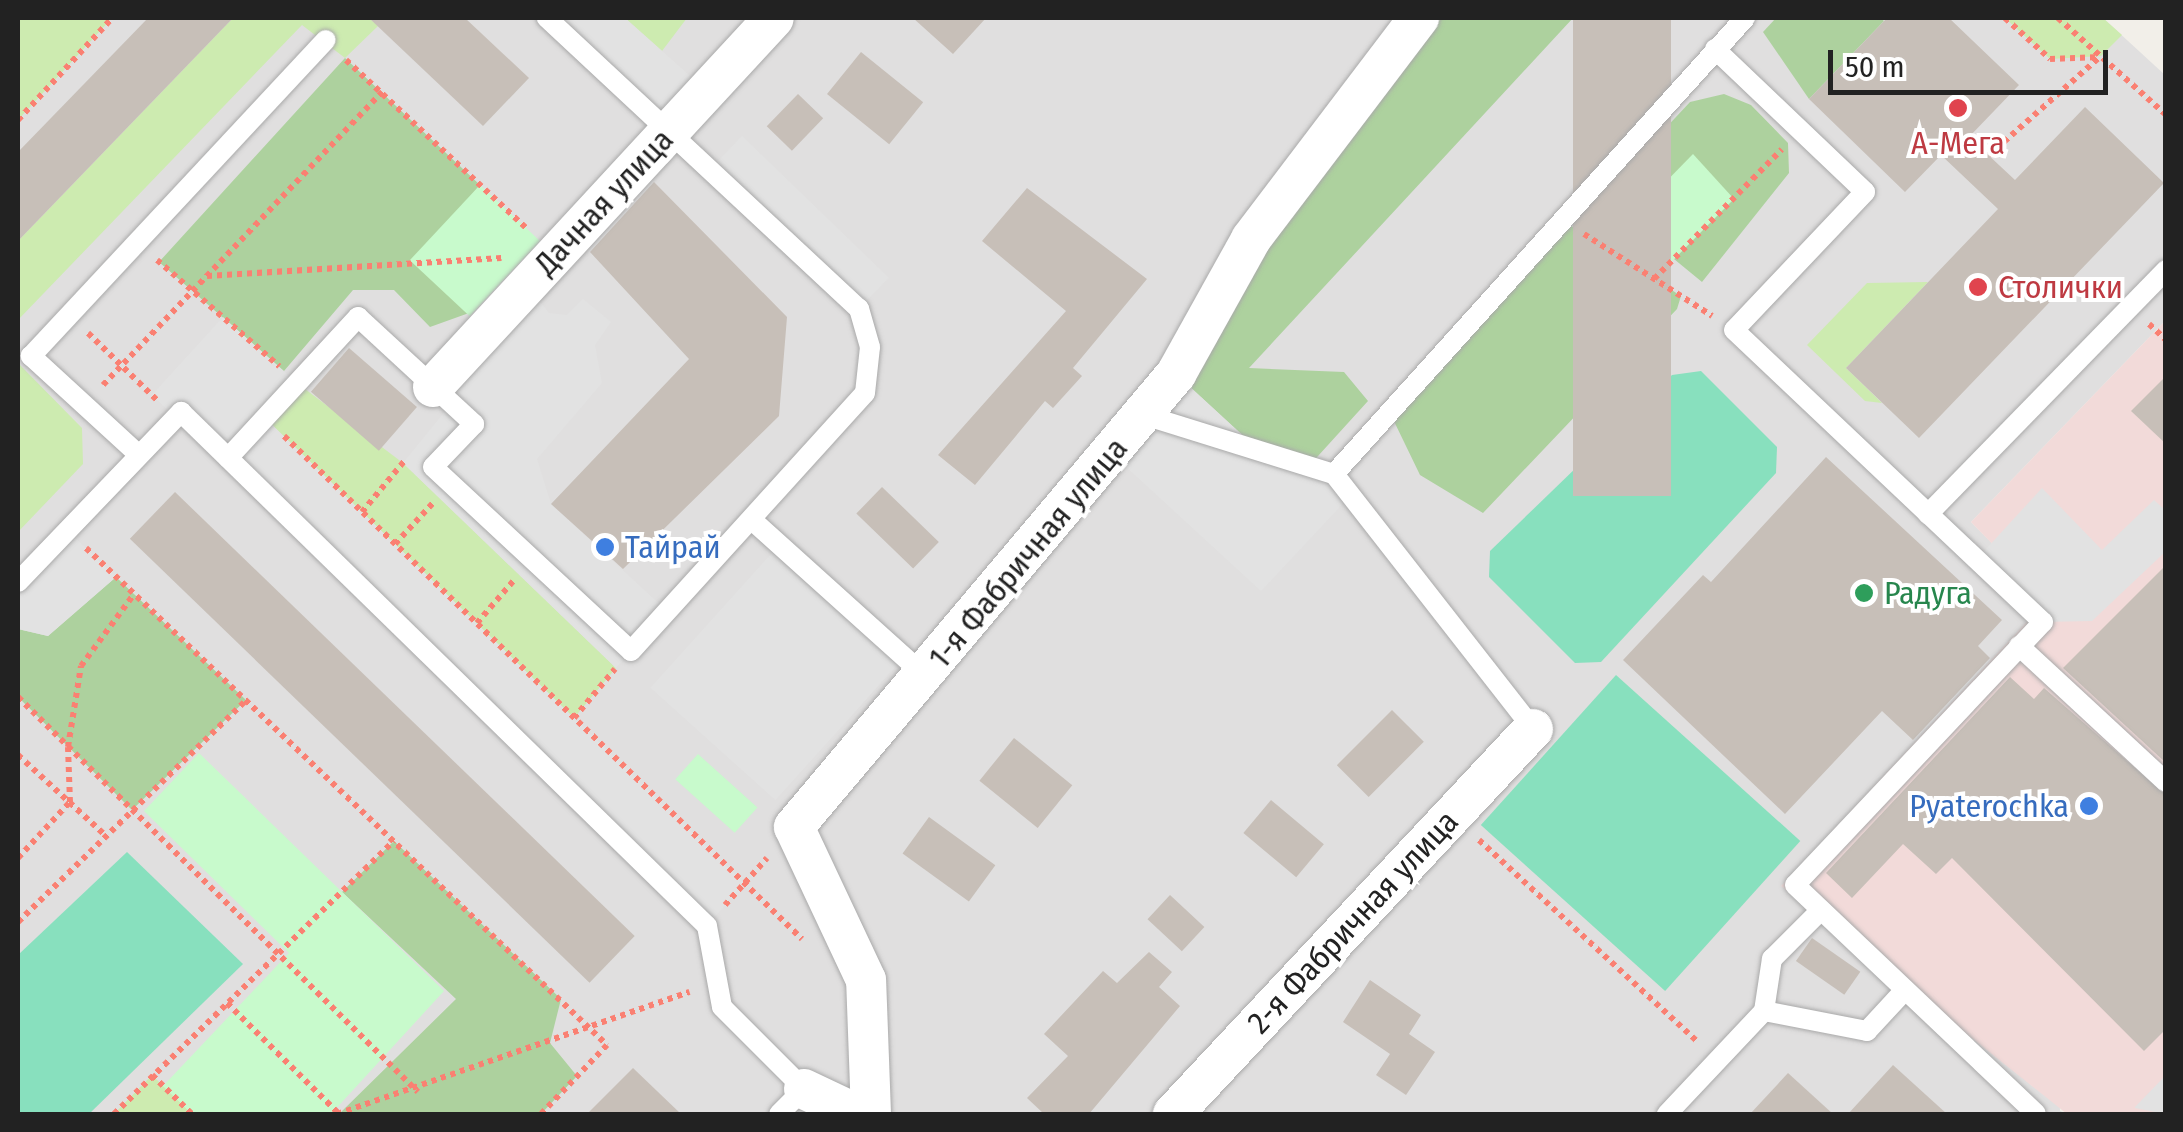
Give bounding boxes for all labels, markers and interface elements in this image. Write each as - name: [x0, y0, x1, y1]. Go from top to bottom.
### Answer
- scale bar: [1833, 30, 2113, 92]
- text: 50 m: [1845, 49, 1905, 85]
- marker: А-Мега: [1947, 97, 1969, 119]
- street label: Дачная улица: [527, 121, 681, 283]
- place label: А-Мега: [1911, 124, 2005, 162]
- place label: Столички: [1998, 268, 2123, 306]
- marker: Столички: [1967, 276, 1989, 298]
- street label: 1-я Фабричная улица: [920, 430, 1136, 676]
- place label: Тайрай: [625, 528, 721, 566]
- marker: Тайрай: [594, 536, 616, 558]
- place label: Радуга: [1884, 574, 1972, 612]
- marker: Радуга: [1853, 582, 1875, 604]
- place label: Pyaterochka: [1909, 787, 2069, 825]
- marker: Pyaterochka: [2078, 795, 2100, 817]
- street label: 2-я Фабричная улица: [1240, 803, 1466, 1041]

